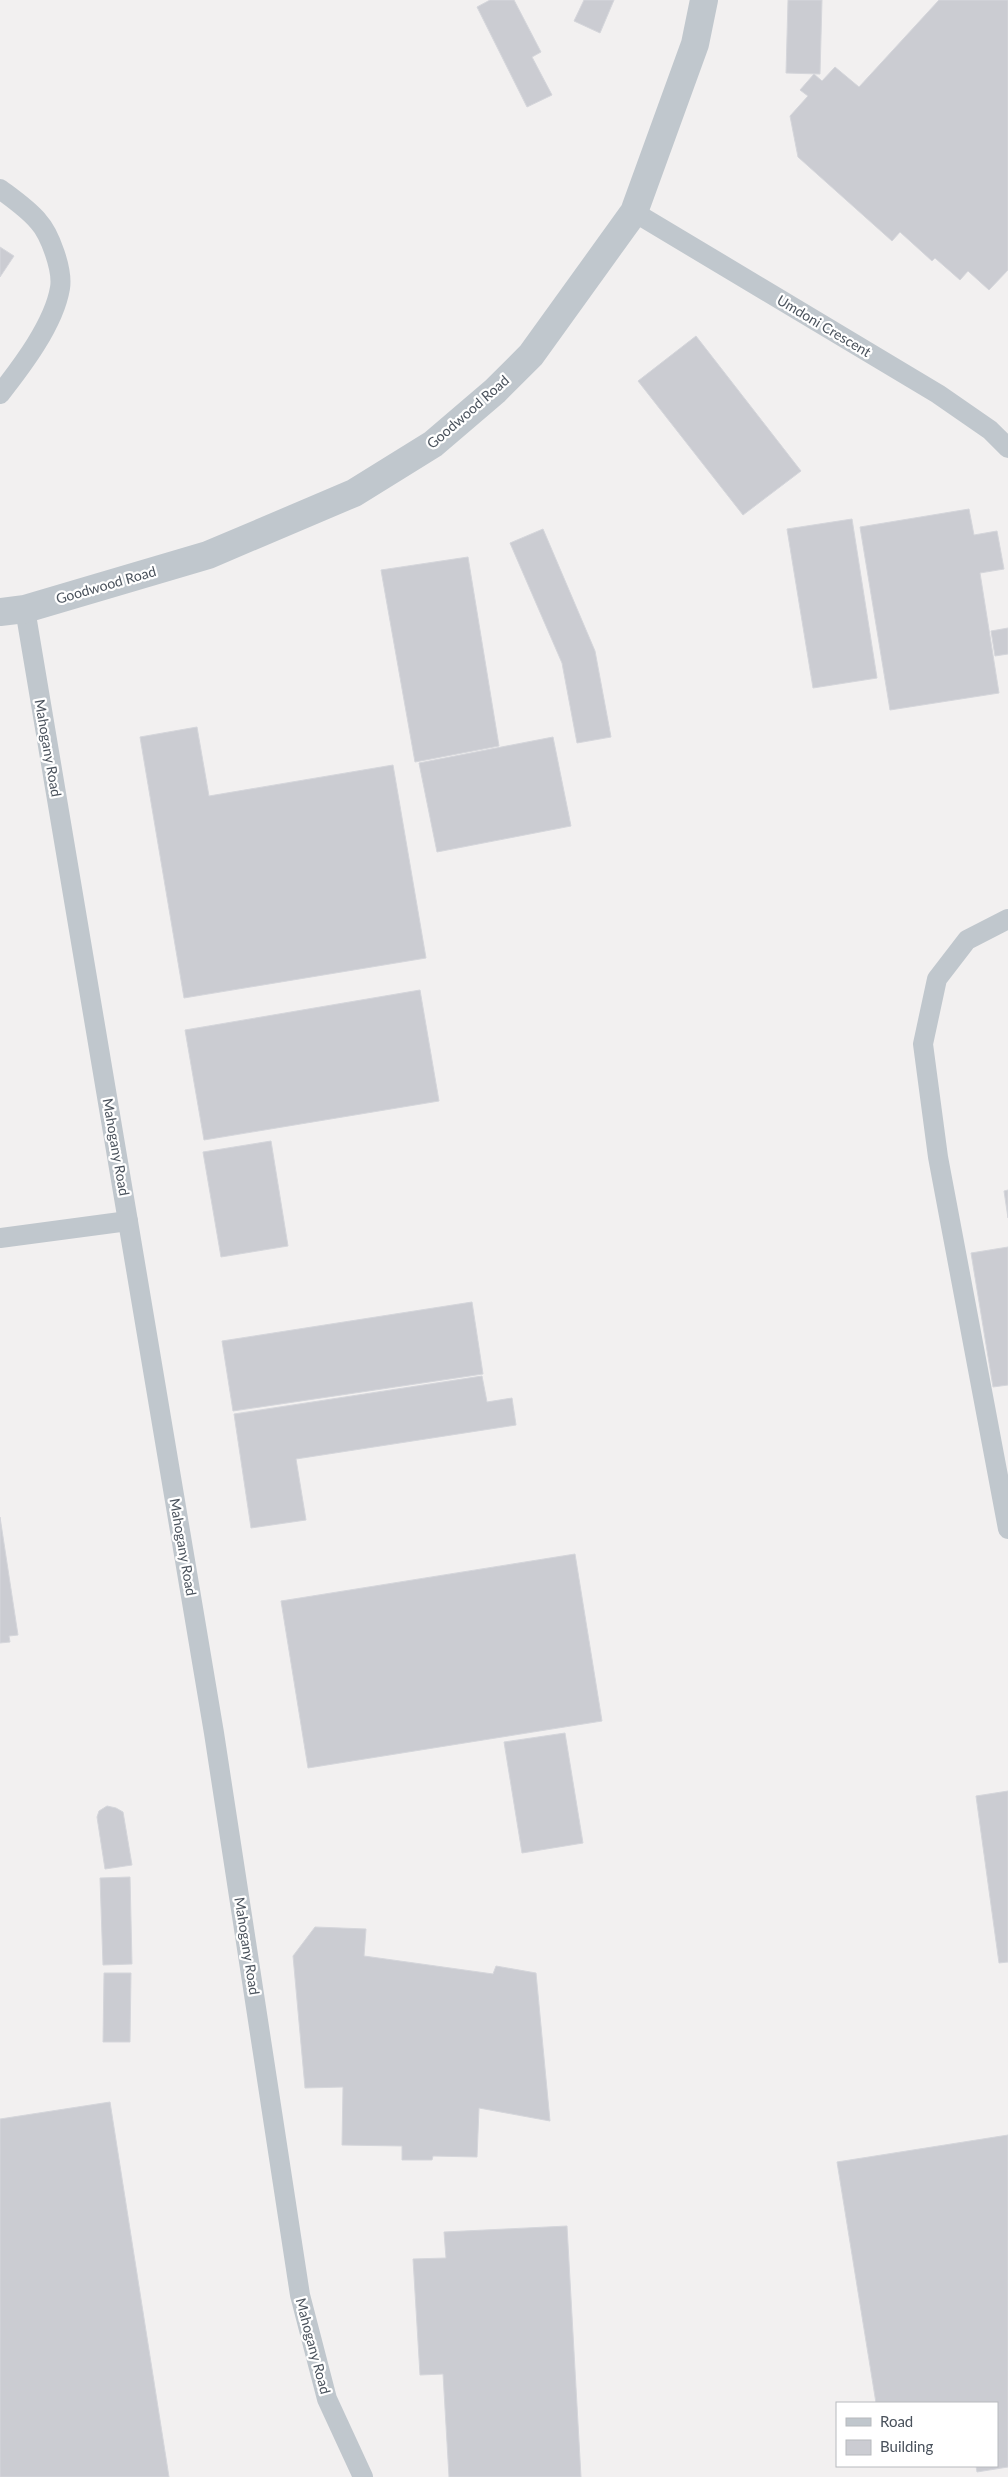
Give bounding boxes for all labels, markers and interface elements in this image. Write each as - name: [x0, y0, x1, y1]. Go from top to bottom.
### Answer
- street label: Umdoni Crescent: [774, 291, 874, 360]
- street label: Goodwood Road: [423, 371, 512, 452]
- street label: Goodwood Road: [54, 562, 158, 607]
- street label: Mahogany Road: [32, 698, 65, 798]
- street label: Mahogany Road: [100, 1097, 133, 1197]
- street label: Mahogany Road: [167, 1497, 200, 1597]
- street label: Mahogany Road: [231, 1896, 264, 1996]
- street label: Mahogany Road: [292, 2296, 334, 2396]
- legend: [836, 2402, 998, 2467]
- text: Road: [880, 2412, 913, 2430]
- text: Building: [880, 2437, 933, 2455]

